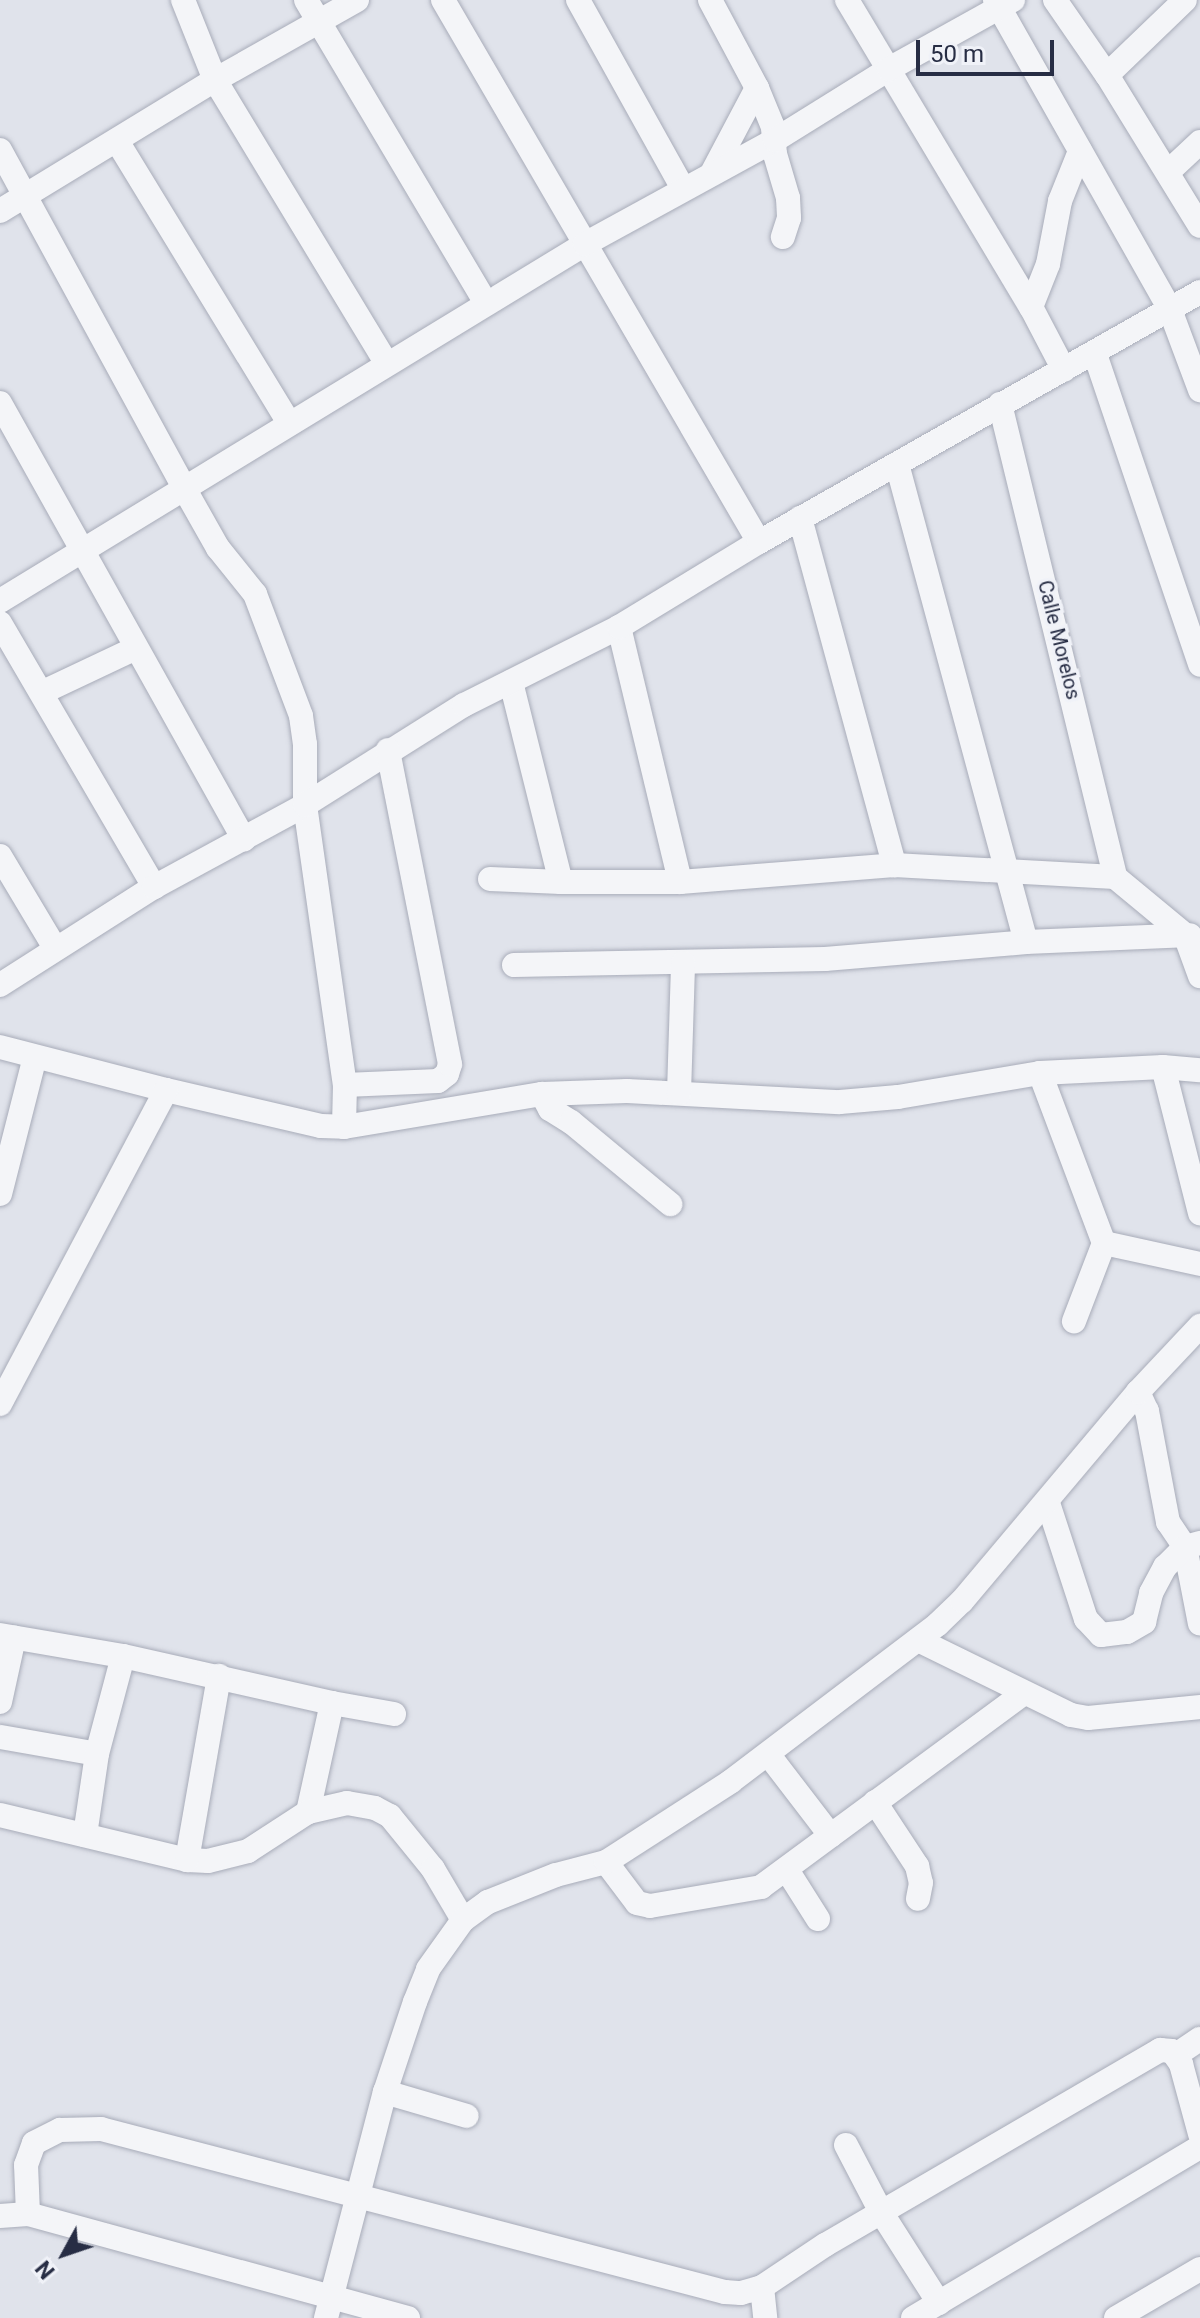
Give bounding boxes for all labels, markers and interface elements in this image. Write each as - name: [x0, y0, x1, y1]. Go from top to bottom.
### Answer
- scale bar: [920, 24, 1058, 74]
- text: 50 m: [930, 40, 984, 68]
- street label: Calle Morelos: [1033, 578, 1085, 702]
- north arrow: [24, 2214, 104, 2294]
- text: N: [31, 2256, 60, 2284]

